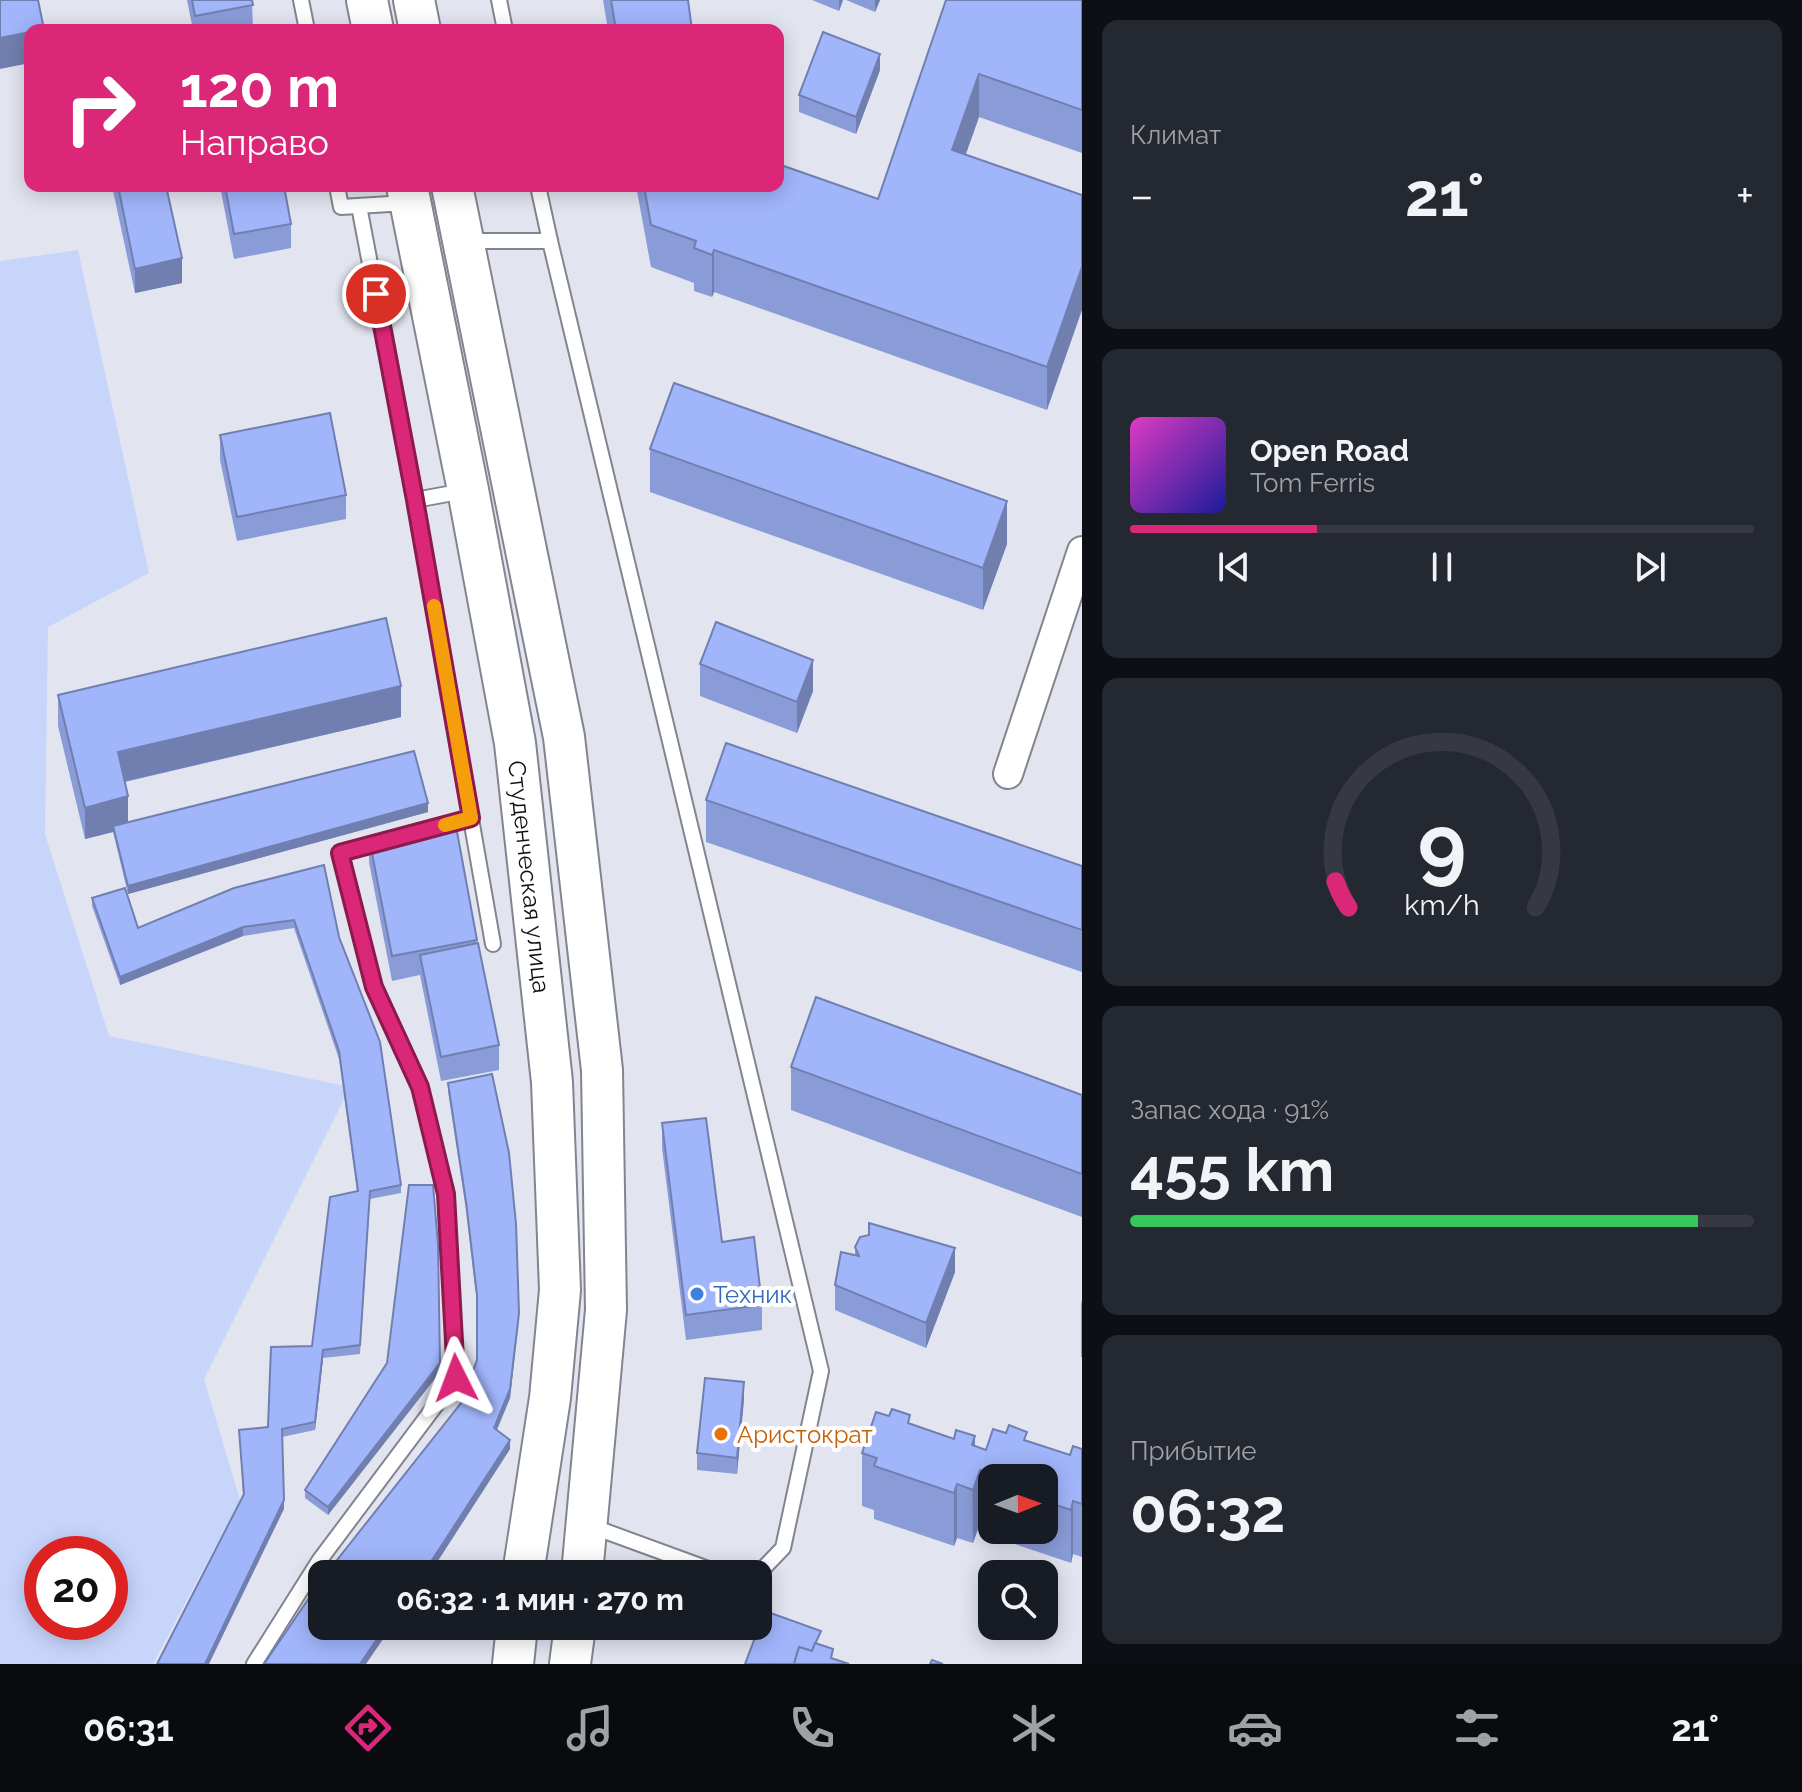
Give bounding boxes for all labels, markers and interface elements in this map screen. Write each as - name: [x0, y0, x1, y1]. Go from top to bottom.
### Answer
- text: 120 m: [180, 54, 339, 120]
- icon: right: [48, 56, 152, 160]
- text: Климат: [1130, 120, 1221, 150]
- text: Направо: [180, 121, 329, 163]
- text: 21°: [1405, 160, 1484, 230]
- text: −: [1130, 170, 1154, 221]
- text: +: [1736, 170, 1754, 221]
- pin: [342, 260, 410, 328]
- icon: arrive: [354, 272, 398, 316]
- text: Open Road: [1250, 433, 1409, 468]
- text: Tom Ferris: [1250, 468, 1375, 498]
- icon: previous: [1212, 545, 1256, 589]
- icon: pause: [1420, 545, 1464, 589]
- icon: next: [1628, 545, 1672, 589]
- street label: Студенческая улица: [502, 759, 557, 995]
- text: 9: [1418, 796, 1466, 893]
- text: km/h: [1404, 888, 1480, 922]
- text: Запас хода · 91%: [1130, 1095, 1329, 1125]
- text: 455 km: [1130, 1135, 1334, 1205]
- place label: Техник: [713, 1280, 792, 1309]
- marker: Техник: [688, 1285, 706, 1303]
- position arrow: [414, 1336, 498, 1420]
- place label: Аристократ: [737, 1420, 873, 1449]
- marker: Аристократ: [712, 1425, 730, 1443]
- text: Прибытие: [1130, 1436, 1257, 1466]
- north arrow: [978, 1464, 1058, 1544]
- map controls: [978, 1464, 1058, 1640]
- text: 06:32: [1130, 1476, 1285, 1546]
- speed limit sign: 20: [24, 1536, 128, 1640]
- button: search: [978, 1560, 1058, 1640]
- text: 06:32 · 1 мин · 270 m: [396, 1582, 684, 1617]
- icon: directions: [340, 1700, 396, 1756]
- icon: music: [562, 1700, 618, 1756]
- icon: phone: [784, 1700, 840, 1756]
- icon: climate: [1006, 1700, 1062, 1756]
- icon: car: [1227, 1700, 1283, 1756]
- icon: filters: [1449, 1700, 1505, 1756]
- text: 06:31: [83, 1707, 174, 1749]
- text: 21°: [1671, 1707, 1719, 1749]

